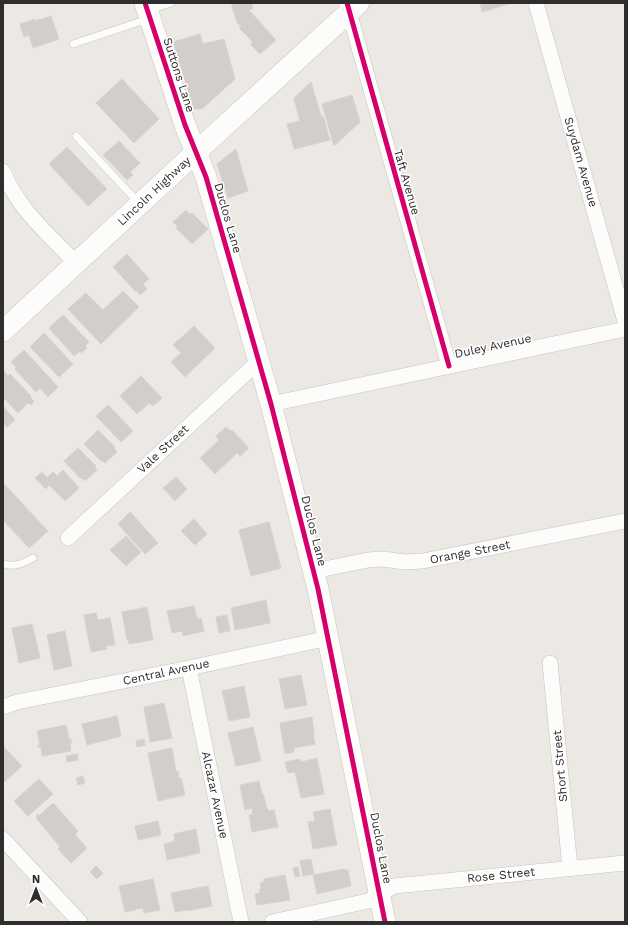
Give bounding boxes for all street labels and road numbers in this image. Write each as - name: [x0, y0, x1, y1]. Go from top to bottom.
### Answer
- street label: Suttons Lane: [160, 36, 198, 114]
- street label: Suydam Avenue: [561, 115, 601, 209]
- street label: Taft Avenue: [391, 147, 423, 217]
- street label: Lincoln Highway: [114, 153, 194, 229]
- street label: Duclos Lane: [211, 181, 245, 255]
- street label: Duley Avenue: [453, 331, 533, 361]
- street label: Vale Street: [135, 422, 191, 476]
- street label: Duclos Lane: [298, 494, 330, 568]
- street label: Orange Street: [429, 537, 511, 567]
- street label: Central Avenue: [121, 656, 211, 688]
- street label: Short Street: [550, 729, 570, 803]
- street label: Alcazar Avenue: [199, 750, 231, 840]
- street label: Duclos Lane: [367, 811, 395, 885]
- street label: Rose Street: [466, 864, 536, 886]

